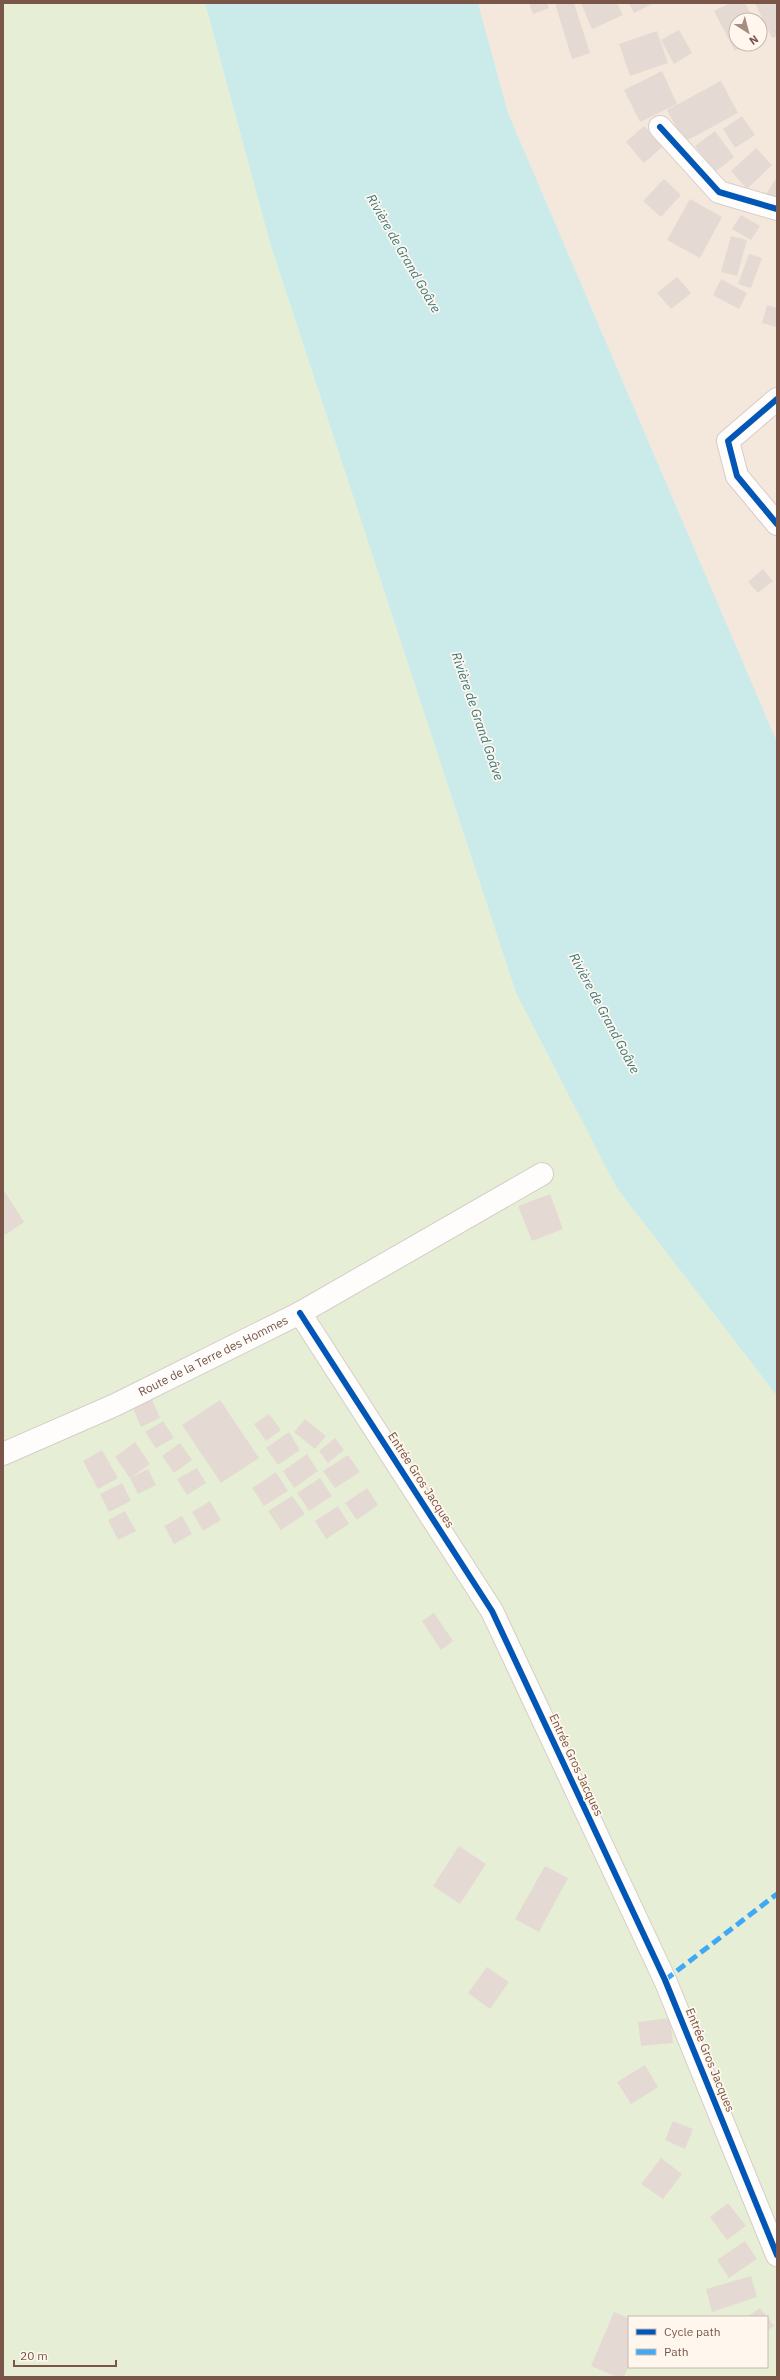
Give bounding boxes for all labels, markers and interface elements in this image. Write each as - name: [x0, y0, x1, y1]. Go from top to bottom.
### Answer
- north arrow: [728, 12, 768, 52]
- text: N: [747, 32, 761, 48]
- water label: Rivière de Grand Goâve: [363, 191, 445, 316]
- water label: Rivière de Grand Goâve: [448, 650, 508, 783]
- water label: Rivière de Grand Goâve: [566, 950, 644, 1077]
- street label: Route de la Terre des Hommes: [136, 1312, 291, 1399]
- street label: Entrée Gros Jacques: [385, 1429, 458, 1531]
- street label: Entrée Gros Jacques: [546, 1711, 607, 1818]
- street label: Entrée Gros Jacques: [683, 2005, 738, 2114]
- legend: [628, 2316, 768, 2368]
- text: Cycle path: [664, 2324, 721, 2339]
- scale bar: [14, 2342, 116, 2368]
- text: Path: [664, 2344, 689, 2359]
- text: 20 m: [20, 2348, 48, 2363]

